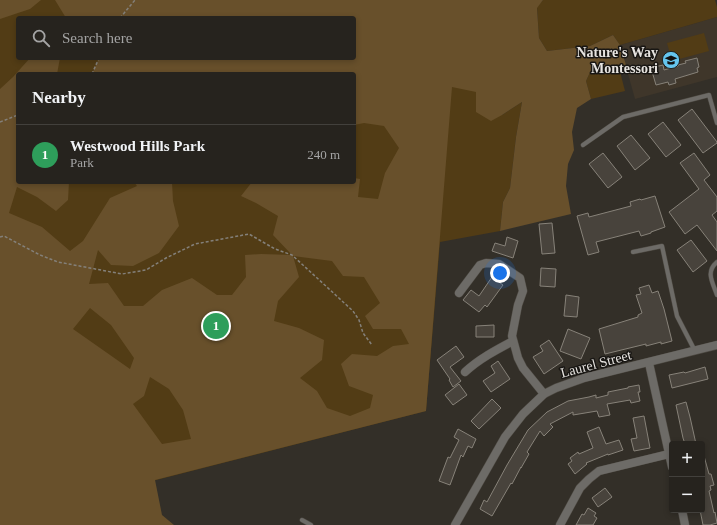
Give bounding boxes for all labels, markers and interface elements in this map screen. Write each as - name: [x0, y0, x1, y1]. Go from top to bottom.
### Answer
- search box: [16, 16, 356, 60]
- icon: search: [30, 27, 52, 49]
- text: Search here: [62, 30, 132, 46]
- place label: Nature's Way Montessori: [576, 45, 658, 76]
- school or university icon: Nature's Way Montessori: [661, 50, 681, 70]
- text: Nearby: [32, 88, 86, 107]
- text: Westwood Hills Park: [70, 138, 205, 154]
- text: 1: [42, 147, 48, 162]
- text: 240 m: [307, 147, 340, 162]
- text: Park: [70, 155, 94, 170]
- your location: [490, 263, 510, 283]
- pin: 1: [203, 311, 229, 341]
- street label: Laurel Street: [559, 347, 633, 381]
- map controls: [669, 441, 705, 513]
- button: +: [669, 441, 705, 477]
- button: −: [669, 477, 705, 513]

